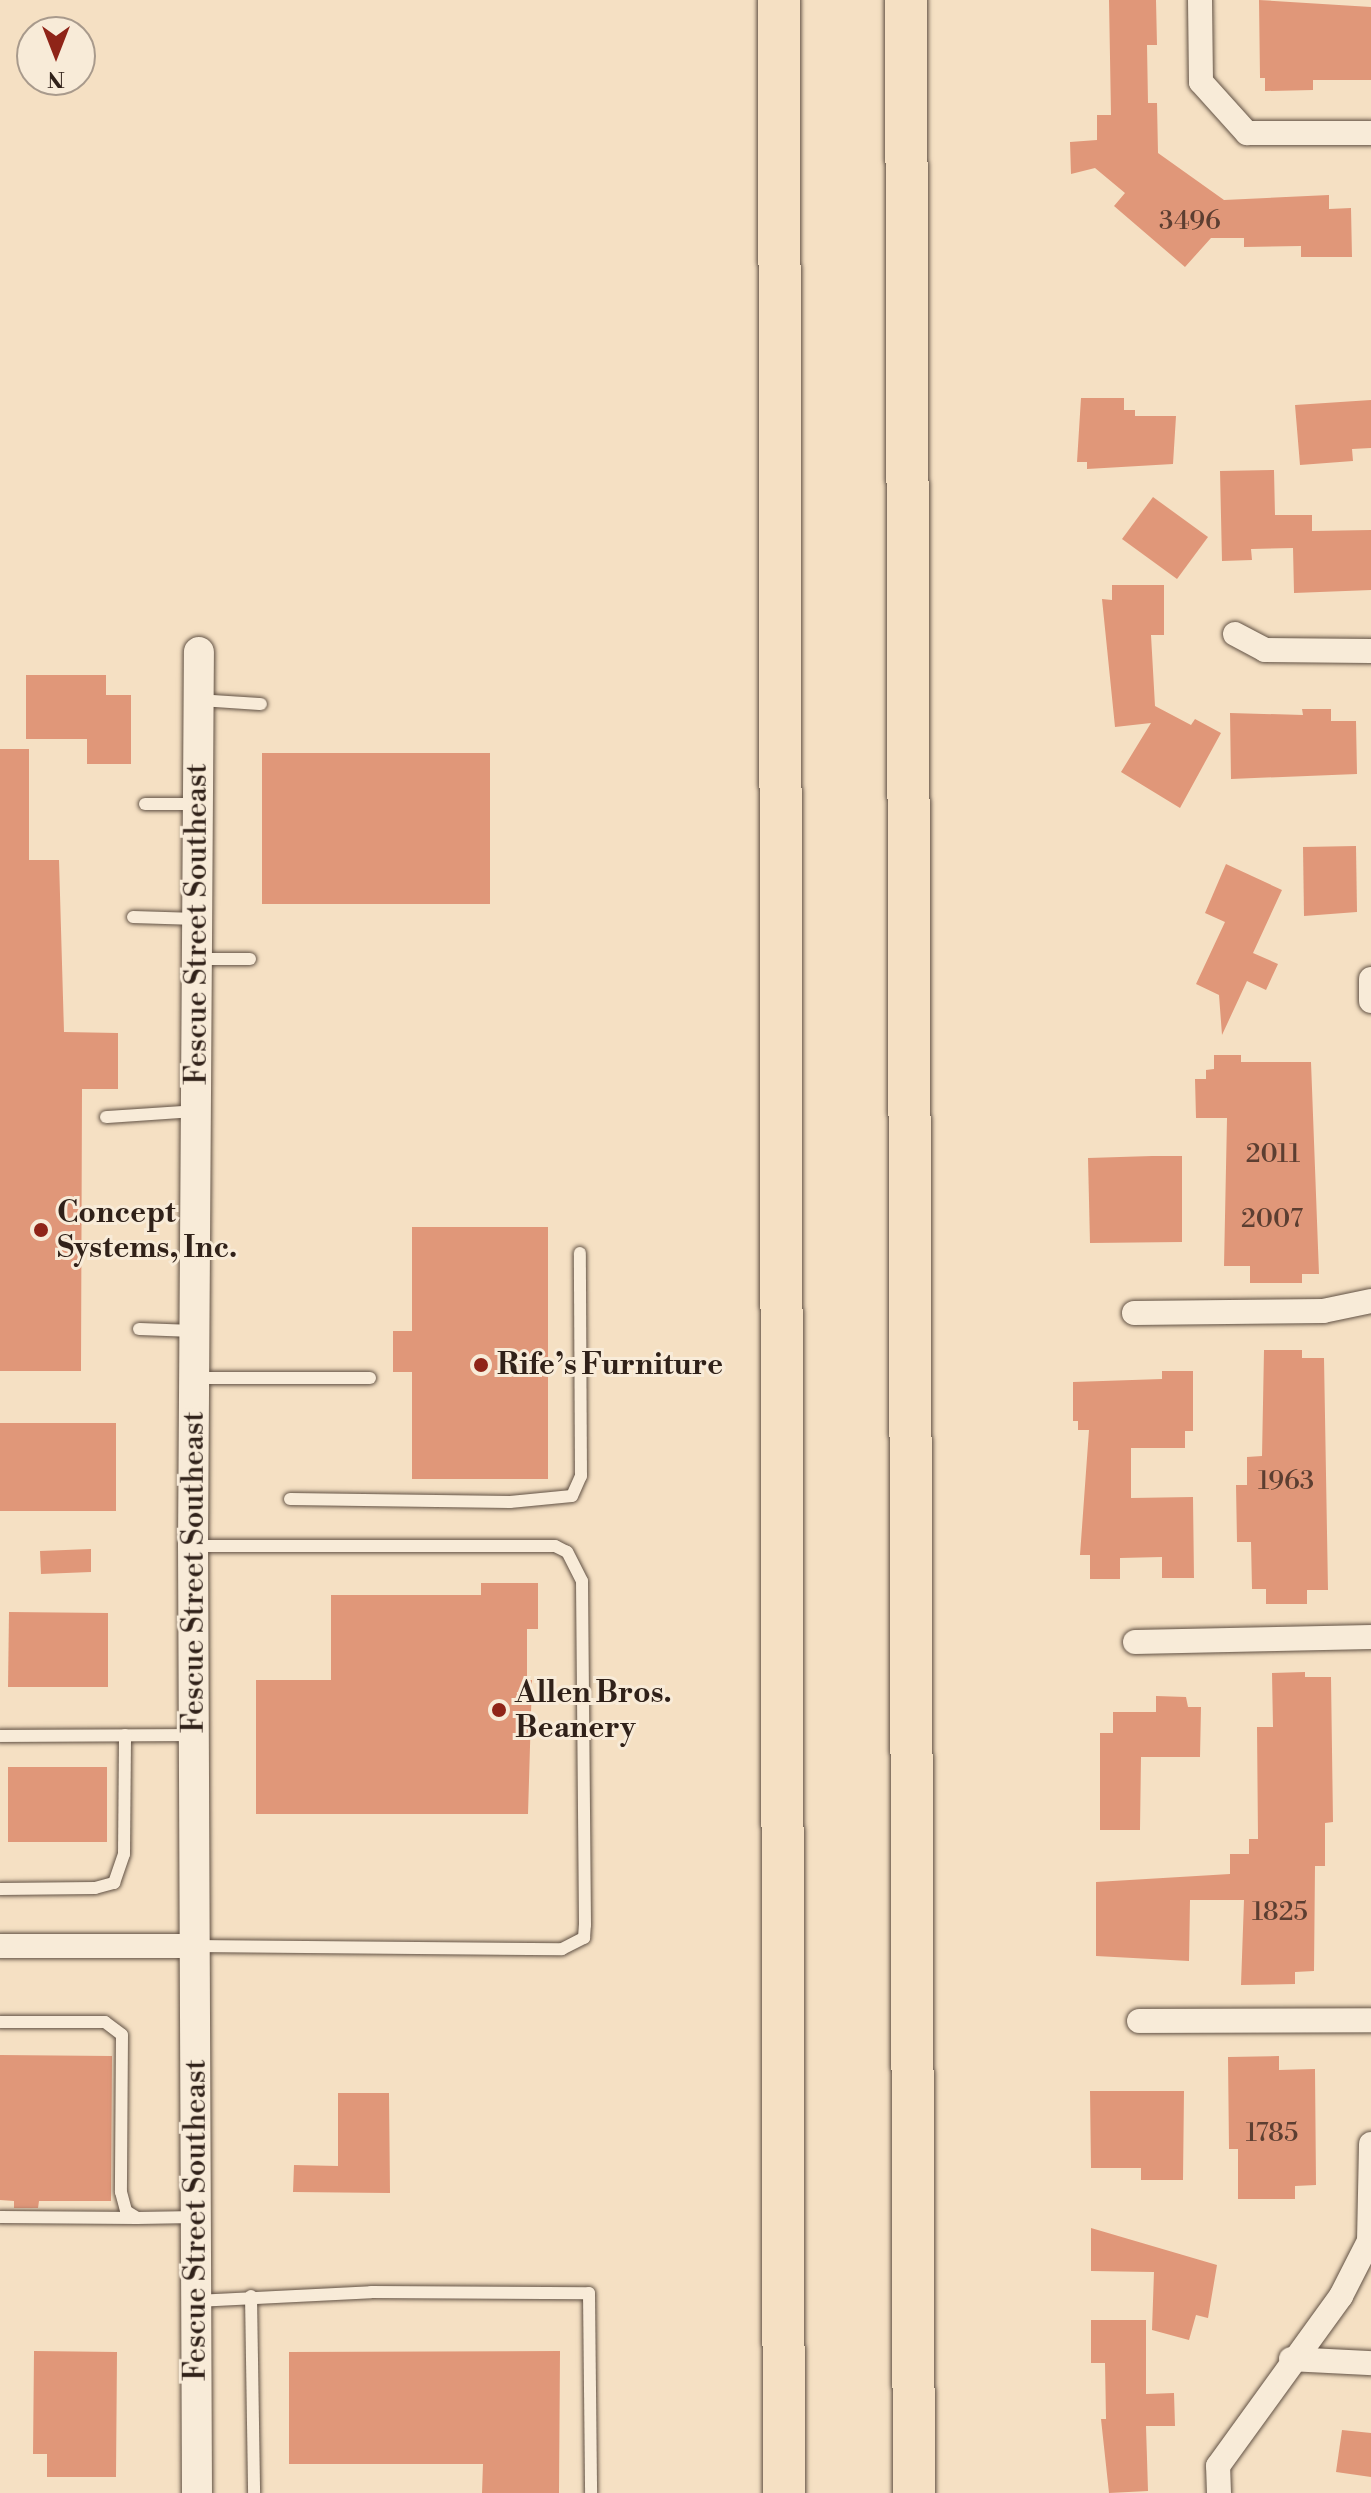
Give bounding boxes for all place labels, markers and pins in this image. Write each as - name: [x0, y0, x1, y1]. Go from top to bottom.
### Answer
- place label: Concept Systems, Inc.: [57, 1195, 237, 1266]
- marker: Concept Systems, Inc.: [32, 1221, 50, 1239]
- place label: Rife’s Furniture: [497, 1347, 723, 1383]
- marker: Rife’s Furniture: [472, 1356, 490, 1374]
- place label: Allen Bros. Beanery: [515, 1675, 672, 1746]
- marker: Allen Bros. Beanery: [490, 1701, 508, 1719]

